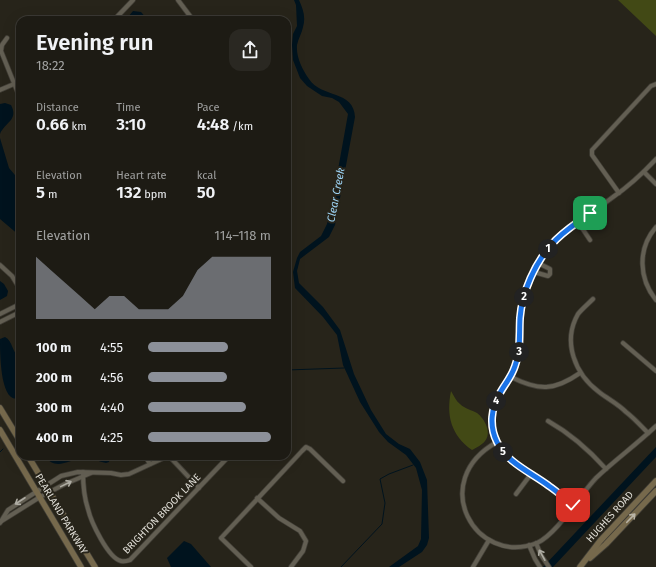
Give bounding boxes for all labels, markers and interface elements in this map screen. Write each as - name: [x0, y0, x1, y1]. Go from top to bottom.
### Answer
- text: Evening run: [36, 29, 153, 56]
- button: share: [229, 29, 271, 71]
- text: 18:22: [36, 58, 65, 73]
- text: Distance: [36, 101, 79, 114]
- text: Time: [116, 101, 141, 114]
- text: Pace: [197, 101, 219, 114]
- text: 0.66: [36, 114, 69, 135]
- text: 3:10: [116, 114, 146, 135]
- text: 4:48: [197, 114, 229, 135]
- text: km: [69, 120, 87, 133]
- text: /km: [229, 120, 253, 133]
- water label: Clear Creek: [324, 167, 348, 223]
- text: Elevation: [36, 169, 82, 182]
- text: Heart rate: [116, 169, 166, 182]
- text: kcal: [197, 169, 216, 182]
- text: 5: [36, 182, 45, 203]
- text: 132: [116, 182, 141, 203]
- text: 50: [197, 182, 215, 203]
- text: m: [45, 188, 57, 201]
- text: bpm: [141, 188, 167, 201]
- pin: [573, 196, 607, 230]
- icon: arrive: [579, 202, 601, 224]
- text: Elevation: [36, 228, 90, 243]
- text: 114–118 m: [214, 228, 271, 243]
- pin: 1: [538, 239, 558, 259]
- text: 1: [545, 242, 551, 255]
- pin: 2: [514, 287, 534, 307]
- text: 2: [521, 290, 527, 303]
- text: 100 m: [36, 340, 71, 355]
- text: 4:55: [100, 340, 123, 355]
- pin: 3: [509, 342, 529, 362]
- text: 3: [516, 345, 522, 358]
- text: 200 m: [36, 370, 72, 385]
- text: 4:56: [100, 370, 124, 385]
- pin: 4: [486, 391, 506, 411]
- text: 4: [493, 394, 499, 407]
- text: 300 m: [36, 400, 72, 415]
- text: 4:40: [100, 400, 124, 415]
- text: 400 m: [36, 430, 73, 445]
- text: 4:25: [100, 430, 123, 445]
- pin: 5: [493, 442, 513, 462]
- text: 5: [500, 445, 506, 458]
- street label: BRIGHTON BROOK LANE: [121, 471, 203, 557]
- street label: PEARLAND PARKWAY: [32, 472, 90, 557]
- one-way arrow: [59, 479, 71, 487]
- pin: [556, 488, 590, 522]
- street label: HUGHES ROAD: [584, 489, 636, 545]
- icon: check: [562, 494, 584, 516]
- one-way arrow: [15, 497, 26, 505]
- one-way arrow: [626, 513, 636, 523]
- one-way arrow: [538, 550, 545, 562]

